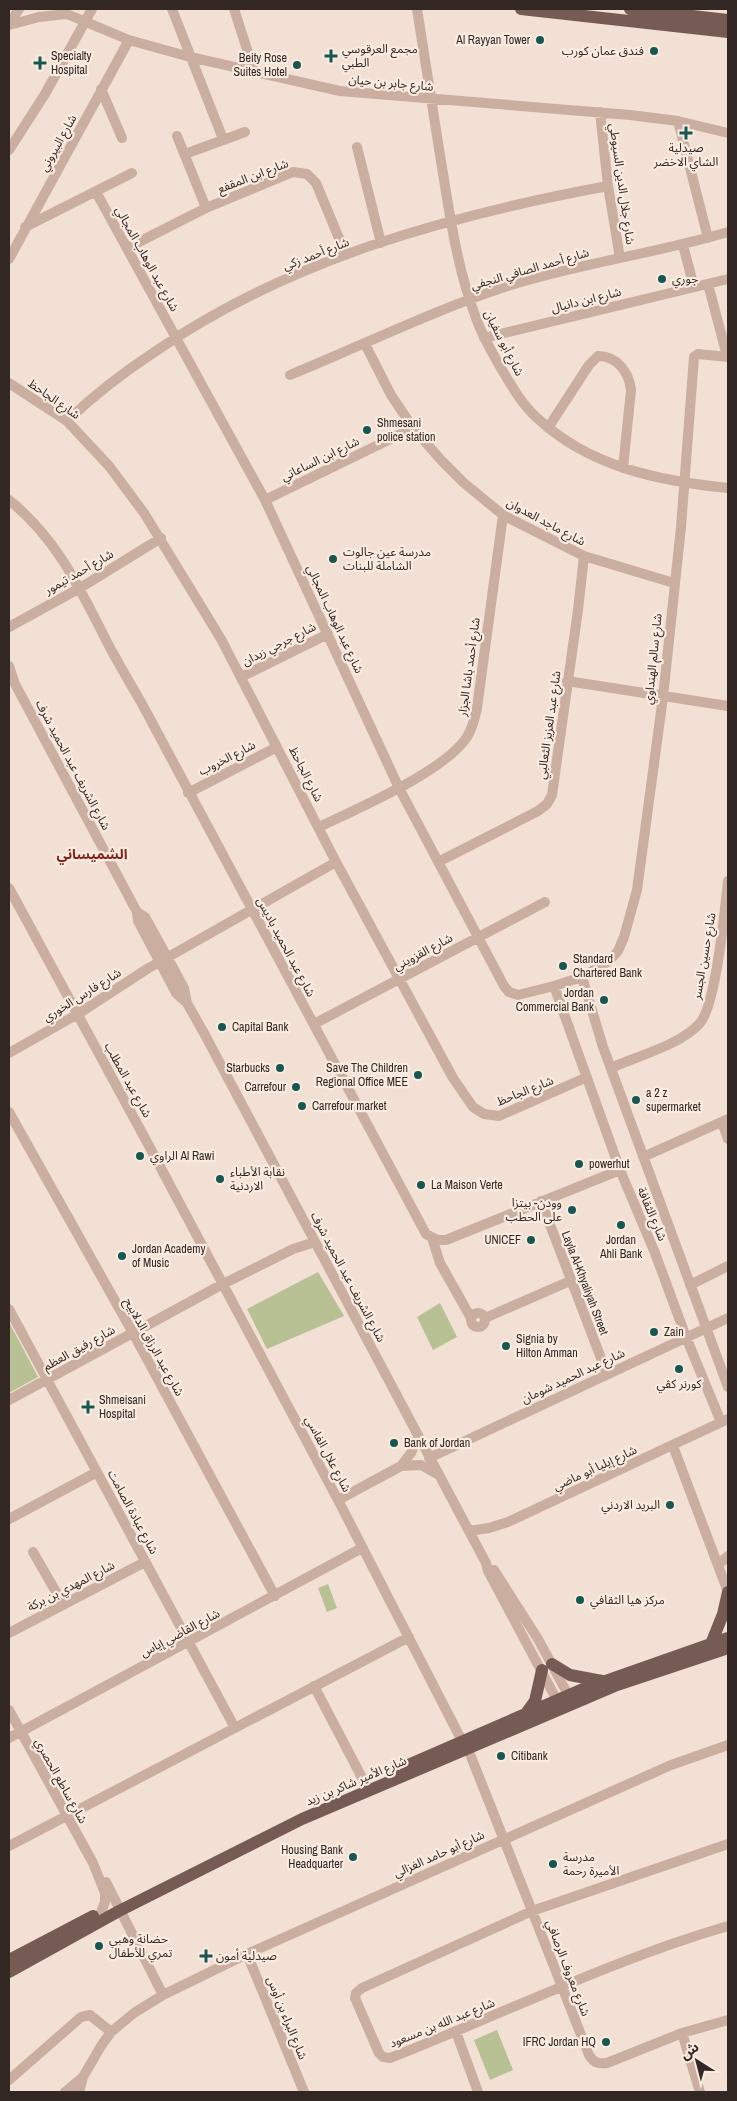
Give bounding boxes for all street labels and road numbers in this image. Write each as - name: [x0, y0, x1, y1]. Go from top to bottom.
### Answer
- street label: شارع جابر بن حيان: [348, 71, 434, 96]
- street label: شارع البيروني: [36, 112, 82, 175]
- street label: شارع جلال الدين السيوطي: [604, 122, 638, 246]
- street label: شارع ابن المقفع: [215, 155, 291, 198]
- street label: شارع عبد الوهاب المجالي: [110, 203, 183, 315]
- street label: شارع أحمد زكي: [281, 234, 352, 276]
- street label: شارع أحمد الصافي النجفي: [469, 244, 592, 295]
- street label: شارع ابن دانيال: [549, 284, 623, 317]
- street label: شارع أبو سفيان: [480, 307, 527, 379]
- street label: شارع الجاحظ: [24, 375, 83, 424]
- street label: شارع ابن الساعاتي: [278, 433, 363, 486]
- street label: شارع ماجد العدوان: [503, 494, 588, 550]
- street label: شارع أحمد تيمور: [41, 546, 117, 600]
- street label: شارع عبد الوهاب المجالي: [301, 562, 367, 677]
- street label: شارع سالم الهنداوي: [640, 613, 668, 706]
- street label: شارع أحمد باشا الجزار: [454, 616, 485, 719]
- street label: شارع جرجي زيدان: [239, 618, 320, 671]
- street label: شارع عبد العزيز الثعالبي: [533, 670, 566, 781]
- street label: شارع الشريف عبد الحميد شرف: [31, 697, 114, 833]
- street label: شارع الخروب: [196, 737, 259, 780]
- street label: شارع الجاحظ: [284, 744, 327, 805]
- street label: شارع عبد الحميد باديس: [252, 894, 319, 1000]
- street label: شارع حسين الجسر: [688, 911, 720, 1002]
- street label: شارع القزويني: [391, 930, 456, 976]
- street label: شارع فارس الخوري: [40, 965, 125, 1027]
- street label: شارع عبد المطلب: [100, 1040, 155, 1121]
- street label: شارع الجاحظ: [494, 1072, 556, 1111]
- street label: شارع الثقافة: [633, 1185, 671, 1244]
- street label: شارع الشريف عبد الحميد شرف: [306, 1209, 389, 1345]
- street label: Layla Al-Khyaliyah Street: [558, 1229, 612, 1337]
- street label: شارع عبد الرزاق الدلابيح: [119, 1295, 188, 1399]
- street label: شارع رفيق العظم: [40, 1322, 118, 1375]
- street label: شارع عبد الحميد شومان: [519, 1345, 628, 1408]
- street label: شارع علال الفاسي: [300, 1413, 355, 1496]
- street label: شارع إيليا أبو ماضي: [550, 1442, 640, 1496]
- street label: شارع عبادة الصامت: [103, 1467, 162, 1557]
- street label: شارع المهدي بن بركة: [24, 1557, 118, 1617]
- street label: شارع القاضي إياس: [137, 1605, 224, 1662]
- street label: شارع ساطع الحصري: [29, 1736, 91, 1827]
- street label: شارع الأمير شاكر بن زيد: [303, 1752, 409, 1810]
- street label: شارع أبو حامد الغزالي: [391, 1827, 488, 1883]
- street label: شارع معروف الرصافي: [541, 1917, 594, 2019]
- street label: شارع البراء بن أوس: [262, 1974, 311, 2062]
- street label: شارع عبد الله بن مسعود: [387, 1995, 497, 2052]

